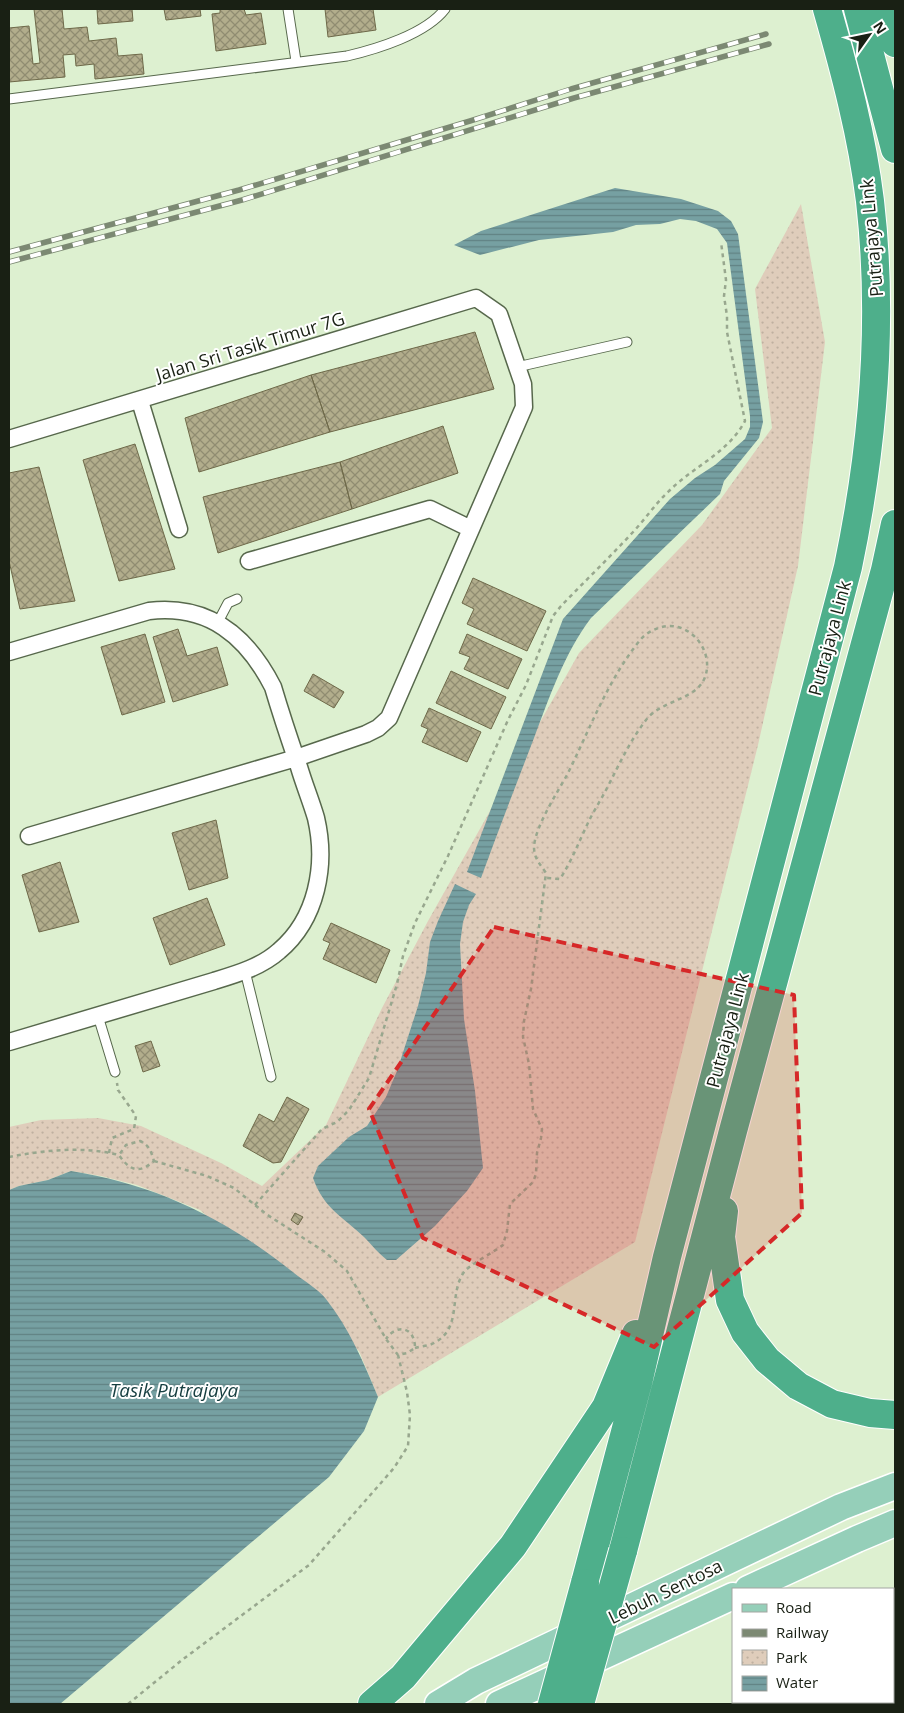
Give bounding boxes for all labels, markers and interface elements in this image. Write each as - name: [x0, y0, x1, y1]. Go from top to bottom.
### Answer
- north arrow: [844, 10, 894, 60]
- text: N: [869, 18, 891, 38]
- street label: Putrajaya Link: [854, 177, 888, 298]
- street label: Jalan Sri Tasik Timur 7G: [151, 306, 347, 387]
- street label: Putrajaya Link: [802, 577, 856, 698]
- street label: Putrajaya Link: [700, 969, 754, 1090]
- water label: Tasik Putrajaya: [110, 1377, 239, 1403]
- street label: Lebuh Sentosa: [604, 1553, 726, 1629]
- legend: [732, 1588, 894, 1703]
- text: Road: [776, 1597, 812, 1617]
- text: Railway: [776, 1622, 829, 1642]
- text: Park: [776, 1647, 807, 1667]
- text: Water: [776, 1672, 818, 1692]

